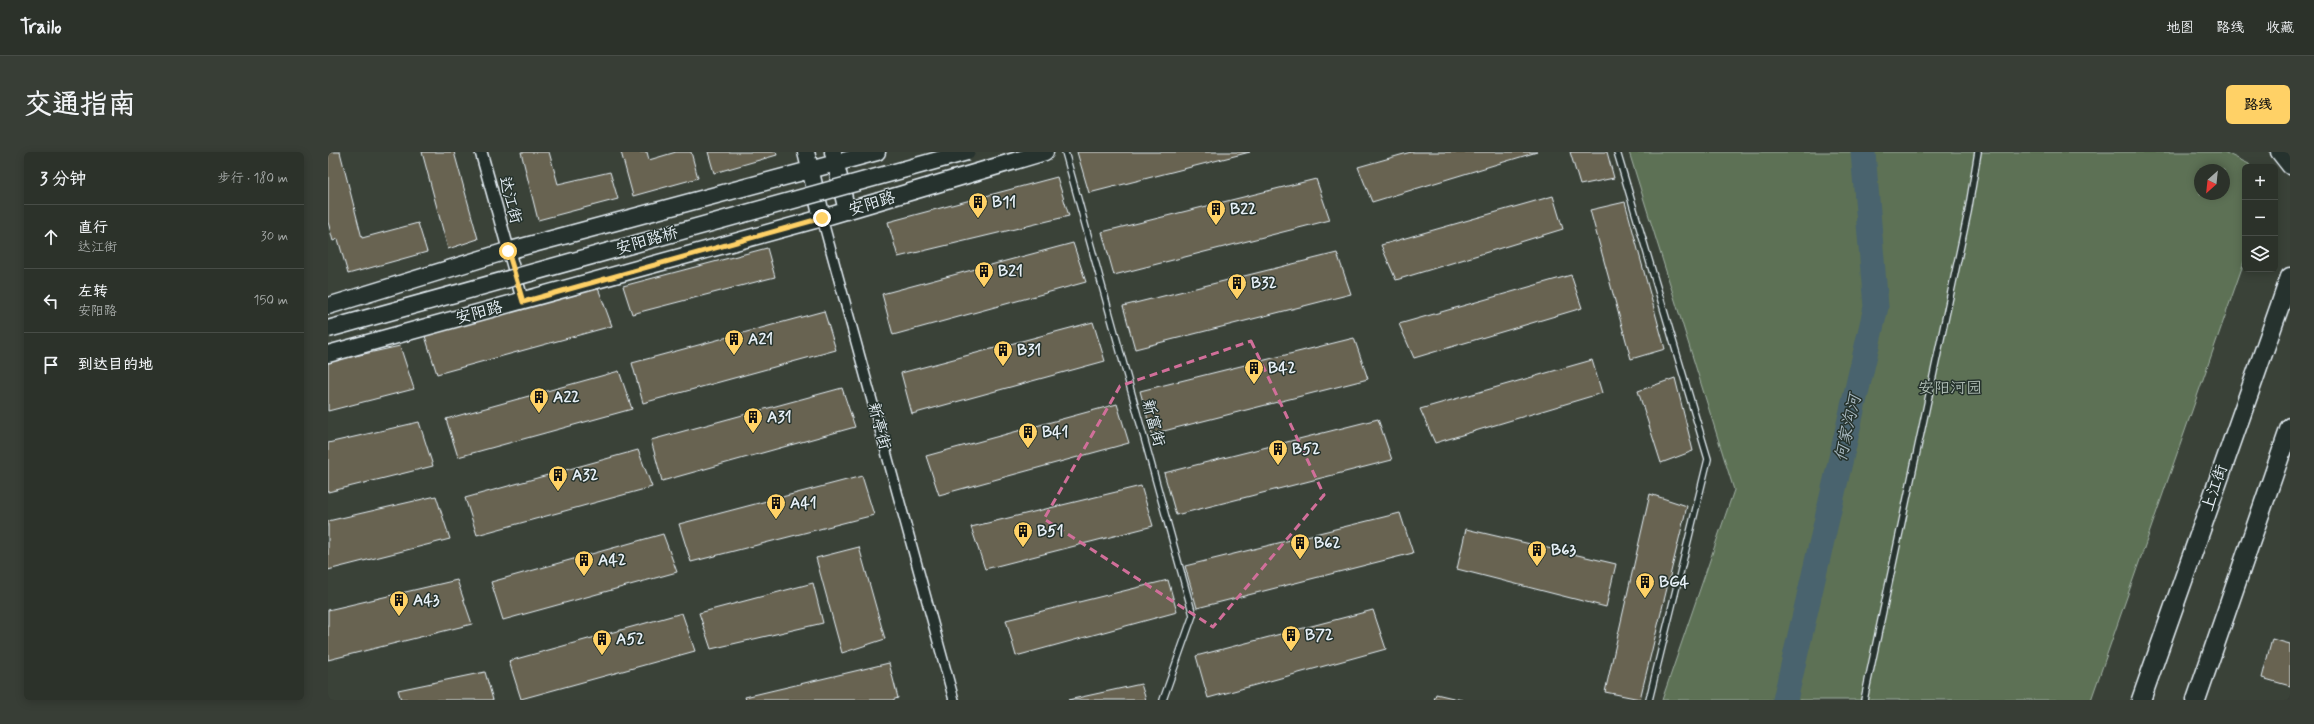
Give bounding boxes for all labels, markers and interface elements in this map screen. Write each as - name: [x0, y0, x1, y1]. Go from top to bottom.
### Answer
- text: Trailo: [20, 15, 62, 40]
- text: 地图: [2166, 19, 2194, 37]
- text: 路线: [2216, 19, 2244, 37]
- text: 收藏: [2266, 19, 2294, 37]
- button: 路线: [2226, 85, 2290, 124]
- text: 交通指南: [24, 87, 136, 124]
- north arrow: [2194, 164, 2230, 200]
- map controls: [2242, 164, 2278, 272]
- button: +: [2242, 164, 2278, 200]
- text: 3 分钟: [40, 168, 86, 190]
- text: 步行 · 180 m: [217, 170, 288, 187]
- street label: 达江街: [494, 174, 526, 226]
- street label: 安阳路: [846, 187, 898, 221]
- building icon: B11: [967, 191, 989, 219]
- place label: B11: [992, 192, 1016, 213]
- building icon: B22: [1205, 198, 1227, 226]
- place label: B22: [1230, 199, 1256, 220]
- button: −: [2242, 200, 2278, 236]
- route end: [813, 209, 831, 227]
- text: 直行: [78, 218, 108, 238]
- street label: 安阳路桥: [613, 222, 681, 260]
- icon: ahead: [40, 226, 62, 248]
- text: 30 m: [261, 228, 288, 245]
- button: layers: [2242, 236, 2278, 272]
- text: 达江街: [78, 239, 117, 256]
- route start: [499, 242, 517, 260]
- building icon: B21: [973, 260, 995, 288]
- place label: B21: [998, 261, 1023, 282]
- building icon: B32: [1226, 272, 1248, 300]
- place label: B32: [1251, 273, 1277, 294]
- text: 左转: [78, 282, 108, 302]
- icon: left: [40, 290, 62, 312]
- text: 150 m: [254, 292, 288, 309]
- street label: 安阳路: [453, 297, 505, 329]
- text: 安阳路: [78, 303, 117, 320]
- building icon: A21: [723, 328, 745, 356]
- place label: A21: [748, 329, 773, 350]
- building icon: B31: [992, 339, 1014, 367]
- place label: B31: [1017, 340, 1041, 361]
- icon: arrive: [40, 354, 62, 376]
- text: 到达目的地: [78, 355, 153, 375]
- building icon: B42: [1243, 357, 1265, 385]
- place label: B42: [1268, 358, 1296, 379]
- park label: 安阳河园: [1918, 378, 1982, 399]
- building icon: A22: [528, 386, 550, 414]
- place label: A22: [553, 387, 580, 408]
- water label: 何家沟河: [1830, 389, 1867, 464]
- street label: 新富街: [1137, 397, 1169, 449]
- street label: 新亭街: [863, 400, 895, 452]
- building icon: A31: [742, 406, 764, 434]
- place label: A31: [767, 407, 792, 428]
- building icon: B41: [1017, 421, 1039, 449]
- place label: B41: [1042, 422, 1068, 443]
- building icon: B52: [1267, 438, 1289, 466]
- place label: B52: [1292, 439, 1320, 460]
- street label: 上江街: [2197, 462, 2233, 514]
- building icon: A32: [547, 464, 569, 492]
- place label: A32: [572, 465, 598, 486]
- building icon: A41: [765, 492, 787, 520]
- place label: A41: [790, 493, 817, 514]
- building icon: B51: [1012, 520, 1034, 548]
- place label: B51: [1037, 521, 1064, 542]
- building icon: B62: [1289, 532, 1311, 560]
- place label: B62: [1314, 533, 1341, 554]
- building icon: B63: [1526, 539, 1548, 567]
- place label: B63: [1551, 540, 1576, 561]
- building icon: A42: [573, 549, 595, 577]
- place label: A42: [598, 550, 626, 571]
- building icon: BG4: [1634, 571, 1656, 599]
- place label: BG4: [1659, 572, 1690, 593]
- building icon: A43: [388, 589, 410, 617]
- place label: A43: [413, 590, 440, 611]
- building icon: B72: [1280, 624, 1302, 652]
- place label: B72: [1305, 625, 1333, 646]
- building icon: A52: [591, 628, 613, 656]
- place label: A52: [616, 629, 645, 650]

